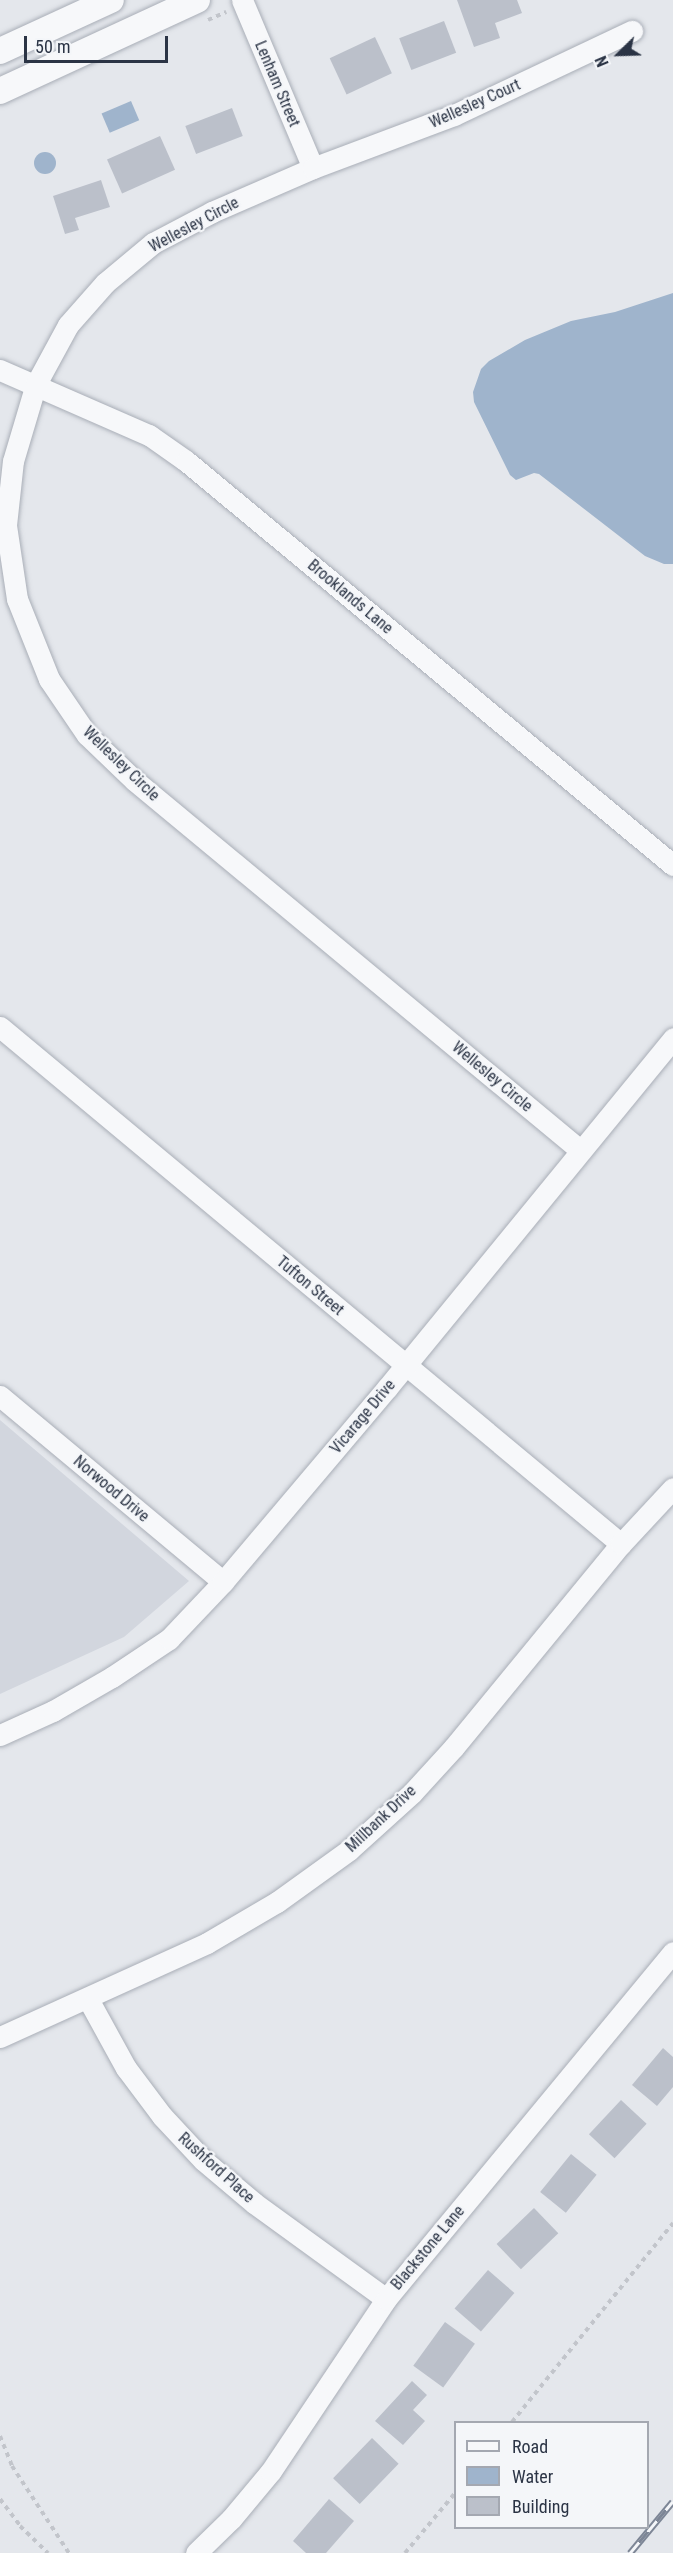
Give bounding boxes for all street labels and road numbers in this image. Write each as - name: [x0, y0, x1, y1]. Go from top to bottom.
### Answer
- street label: Lenham Street: [250, 38, 304, 130]
- street label: Wellesley Court: [426, 75, 524, 133]
- street label: Wellesley Circle: [146, 193, 242, 257]
- street label: Brooklands Lane: [304, 556, 396, 638]
- street label: Wellesley Circle: [79, 723, 163, 805]
- street label: Wellesley Circle: [448, 1038, 536, 1116]
- street label: Tufton Street: [272, 1252, 348, 1320]
- street label: Vicarage Drive: [326, 1376, 400, 1458]
- street label: Norwood Drive: [69, 1452, 153, 1526]
- street label: Millbank Drive: [342, 1782, 420, 1856]
- street label: Rushford Place: [174, 2129, 258, 2207]
- street label: Blackstone Lane: [387, 2202, 469, 2294]

